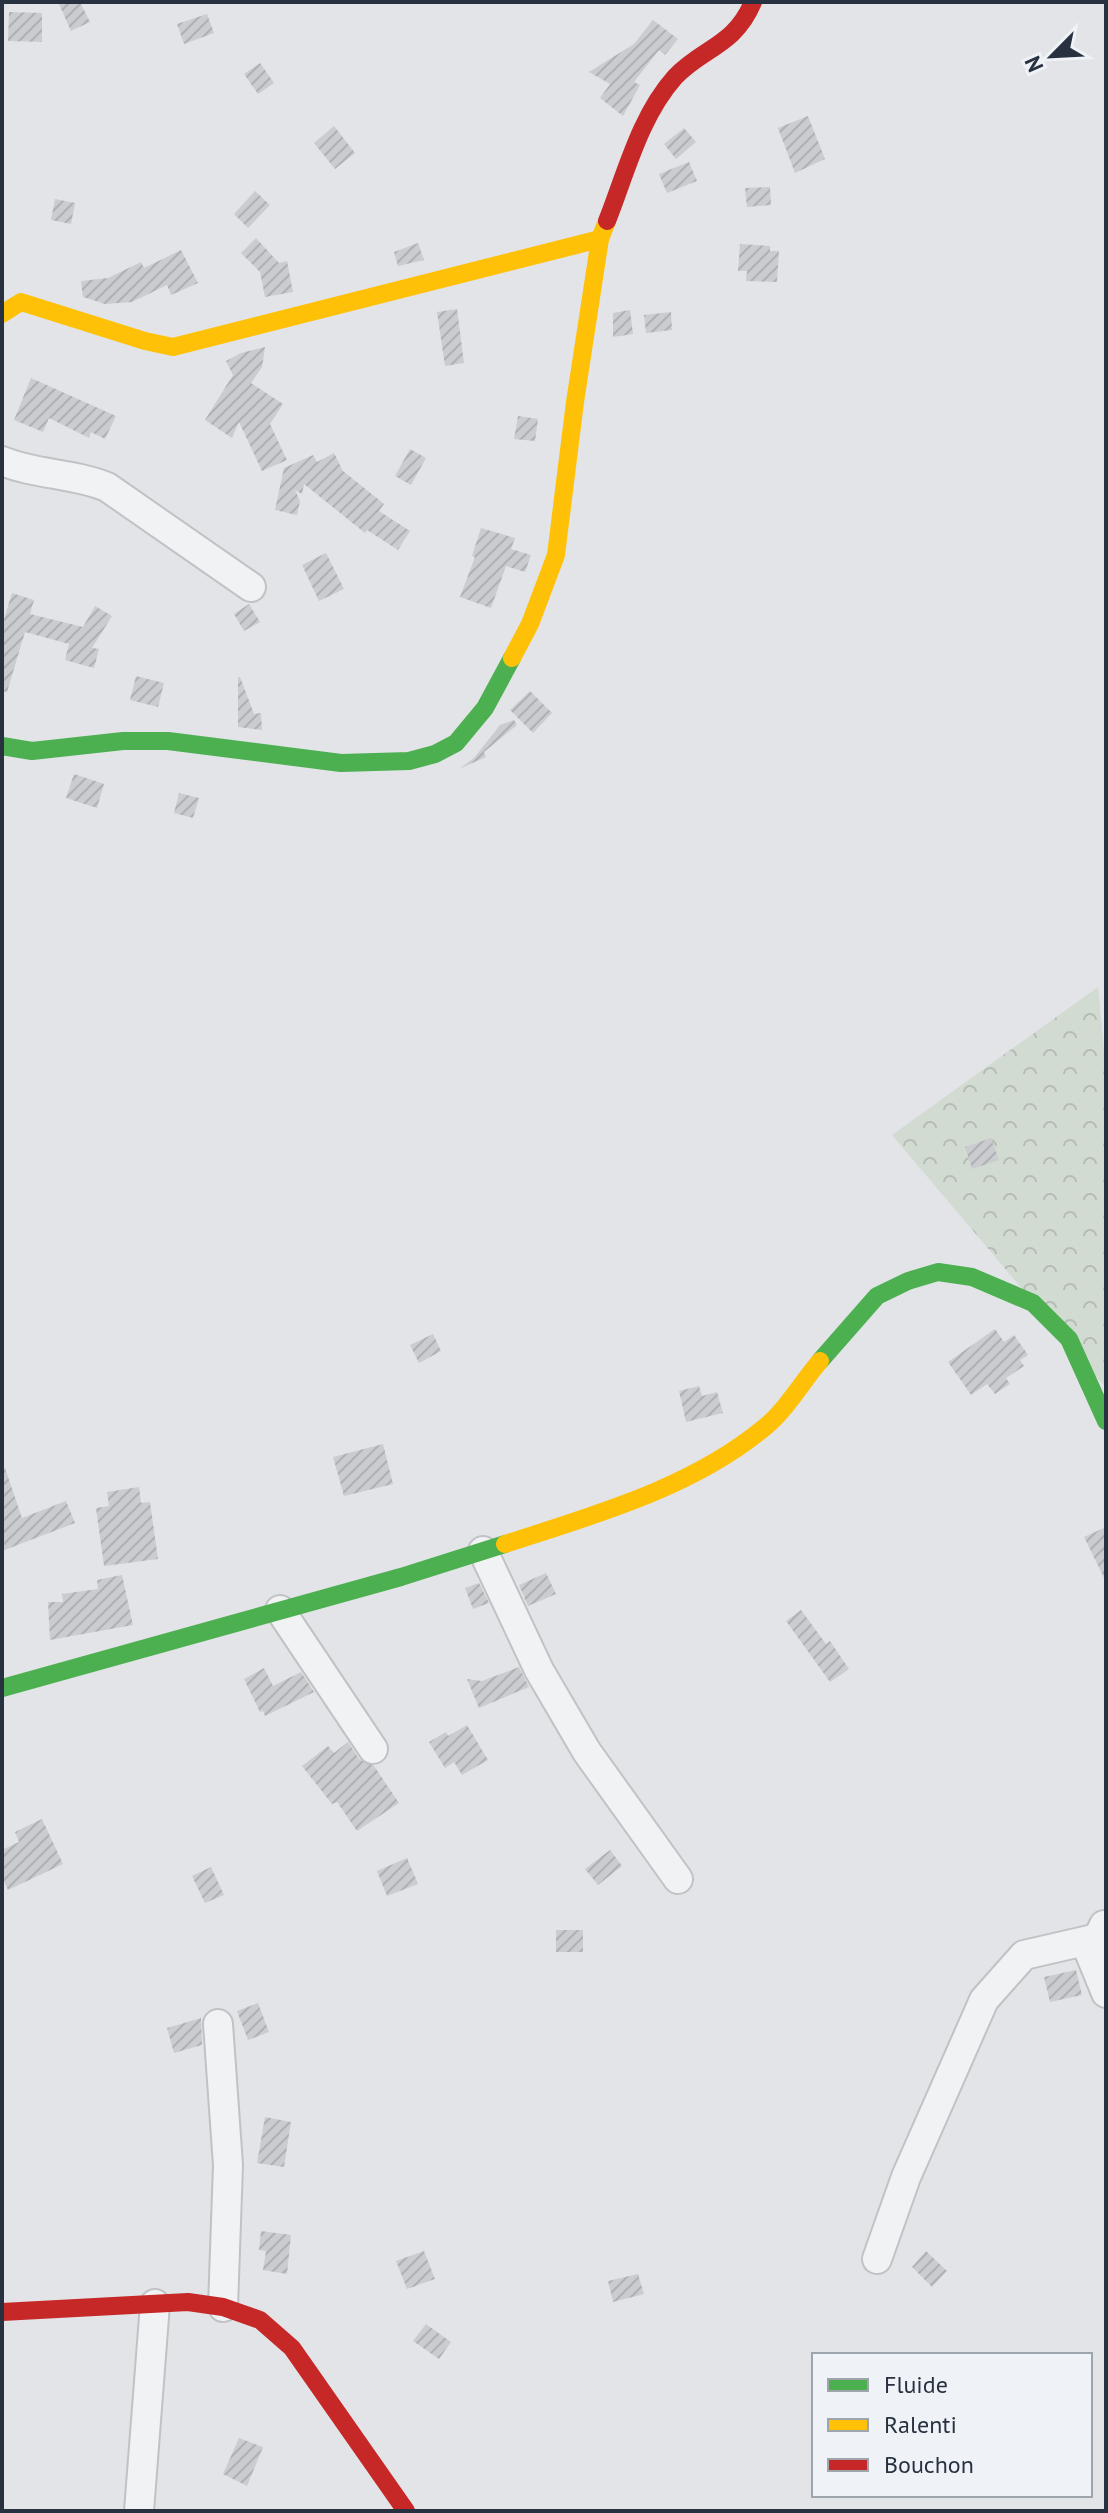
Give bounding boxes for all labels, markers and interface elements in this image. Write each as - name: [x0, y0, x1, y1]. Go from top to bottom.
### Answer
- north arrow: [1012, 16, 1092, 96]
- text: N: [1018, 52, 1049, 76]
- legend: [812, 2353, 1092, 2497]
- text: Fluide: [884, 2369, 948, 2400]
- text: Ralenti: [884, 2409, 957, 2440]
- text: Bouchon: [884, 2449, 974, 2480]

